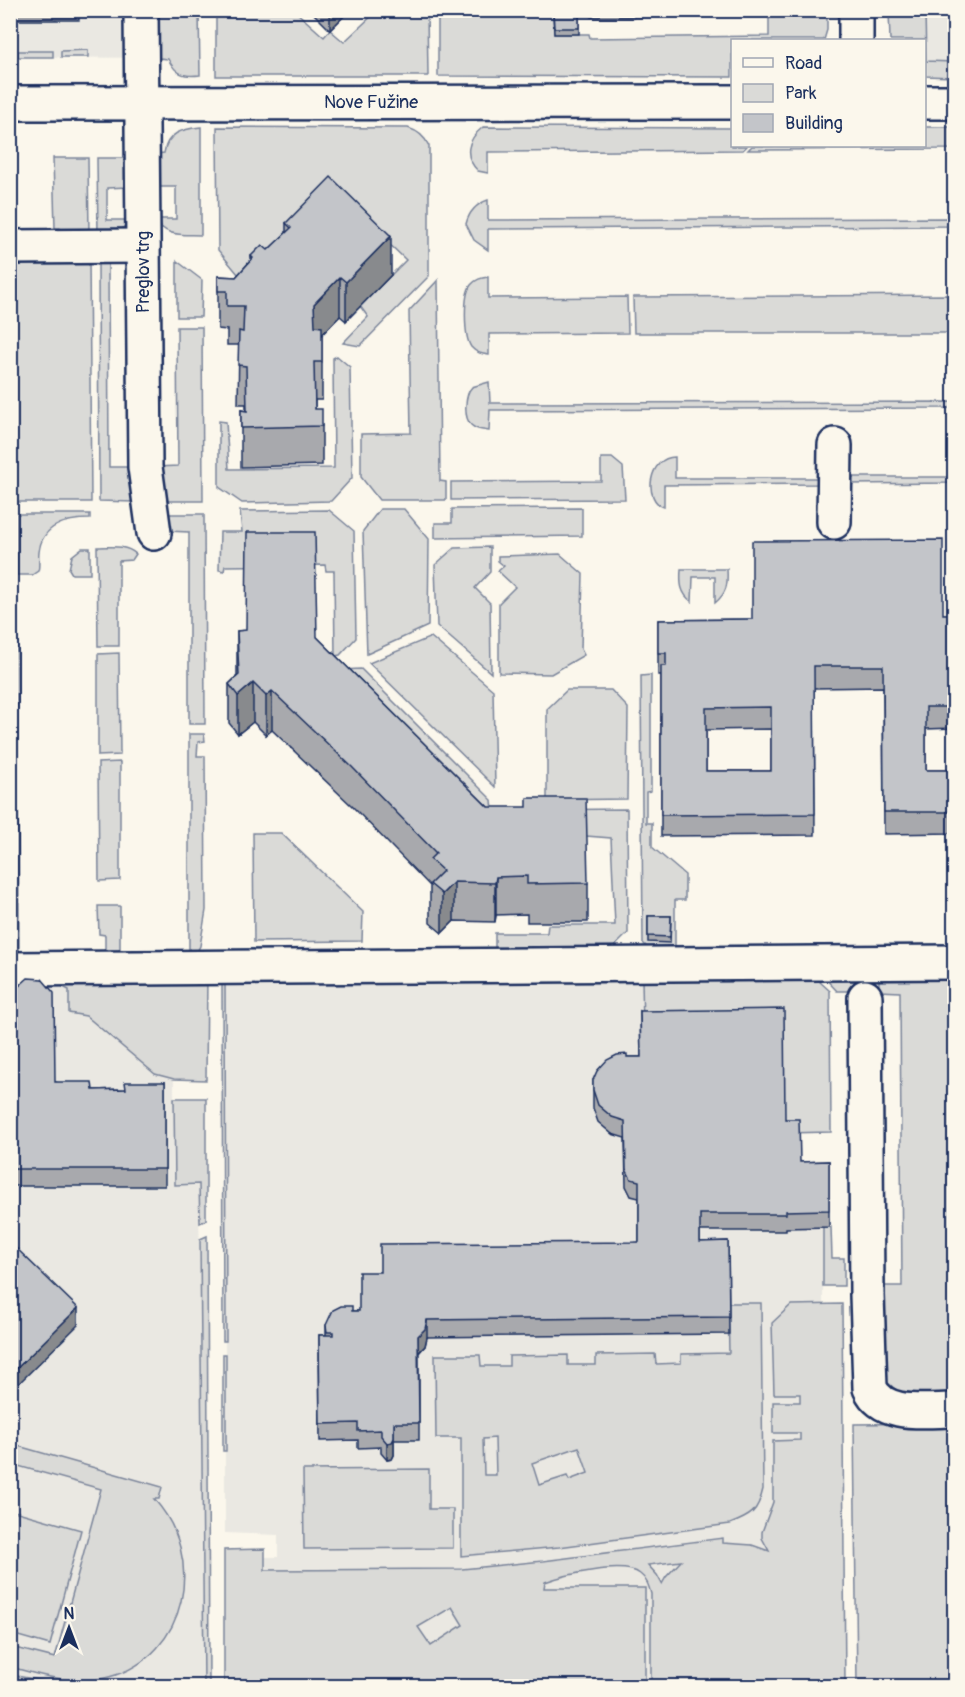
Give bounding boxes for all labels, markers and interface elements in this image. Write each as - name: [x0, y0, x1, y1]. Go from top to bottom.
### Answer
- legend: [731, 39, 926, 147]
- text: Road: [785, 52, 822, 75]
- text: Park: [785, 82, 817, 105]
- street label: Nove Fužine: [324, 91, 418, 114]
- text: Building: [785, 112, 843, 135]
- street label: Preglov trg: [132, 231, 155, 313]
- north arrow: [39, 1598, 99, 1658]
- text: N: [64, 1604, 75, 1624]

